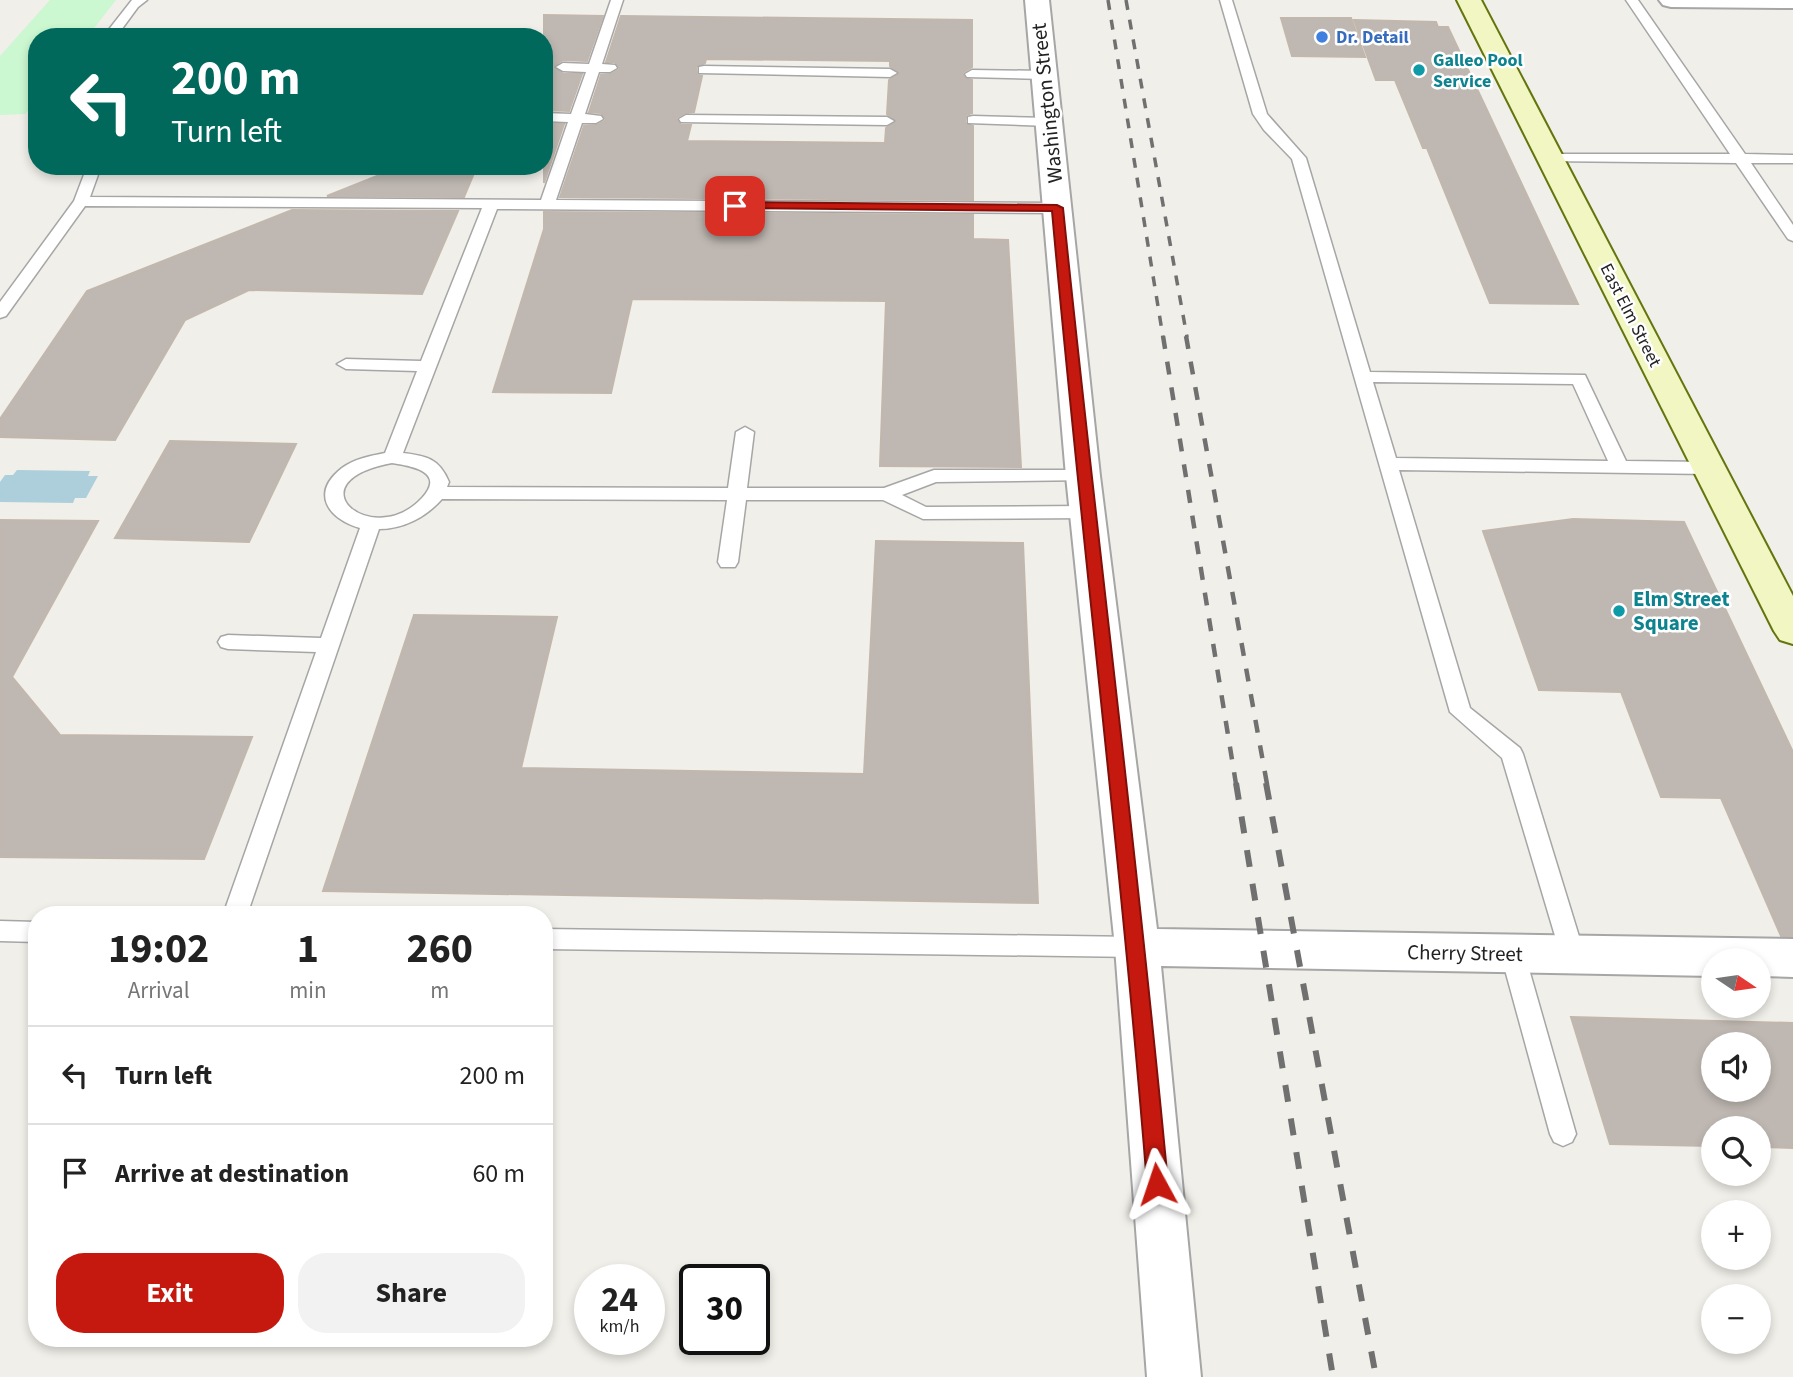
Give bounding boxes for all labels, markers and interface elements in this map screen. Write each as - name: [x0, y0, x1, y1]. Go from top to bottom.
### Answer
- street label: Washington Street: [1024, 22, 1070, 184]
- place label: Dr. Detail: [1336, 25, 1409, 50]
- marker: Dr. Detail: [1314, 29, 1330, 45]
- text: 200 m: [171, 44, 300, 114]
- place label: Galleo Pool Service: [1433, 48, 1523, 94]
- icon: left: [56, 56, 147, 147]
- marker: Galleo Pool Service: [1411, 62, 1427, 78]
- text: Turn left: [171, 109, 282, 155]
- pin: [705, 176, 765, 236]
- icon: arrive: [716, 187, 754, 225]
- street label: East Elm Street: [1594, 259, 1667, 371]
- place label: Elm Street Square: [1633, 584, 1730, 638]
- marker: Elm Street Square: [1611, 603, 1627, 619]
- text: 19:02: [108, 919, 209, 979]
- text: 1: [297, 919, 319, 979]
- text: 260: [406, 919, 473, 979]
- street label: Cherry Street: [1407, 937, 1523, 969]
- north arrow: [1701, 948, 1771, 1018]
- map controls: [1701, 948, 1771, 1354]
- text: Arrival: [128, 974, 190, 1007]
- text: min: [289, 974, 327, 1007]
- text: m: [430, 974, 449, 1007]
- button: sound: [1701, 1032, 1771, 1102]
- icon: left: [56, 1056, 94, 1094]
- text: Turn left: [115, 1057, 212, 1094]
- text: 200 m: [459, 1057, 525, 1094]
- button: search: [1701, 1116, 1771, 1186]
- position arrow: [1120, 1147, 1194, 1221]
- icon: arrive: [56, 1154, 94, 1192]
- text: Arrive at destination: [115, 1155, 349, 1192]
- text: 60 m: [472, 1155, 525, 1192]
- button: +: [1701, 1200, 1771, 1270]
- button: Exit: [56, 1253, 284, 1333]
- button: Share: [298, 1253, 525, 1333]
- speed limit sign: 30: [679, 1264, 770, 1355]
- text: 24: [601, 1275, 638, 1325]
- button: −: [1701, 1284, 1771, 1354]
- text: km/h: [600, 1314, 639, 1339]

